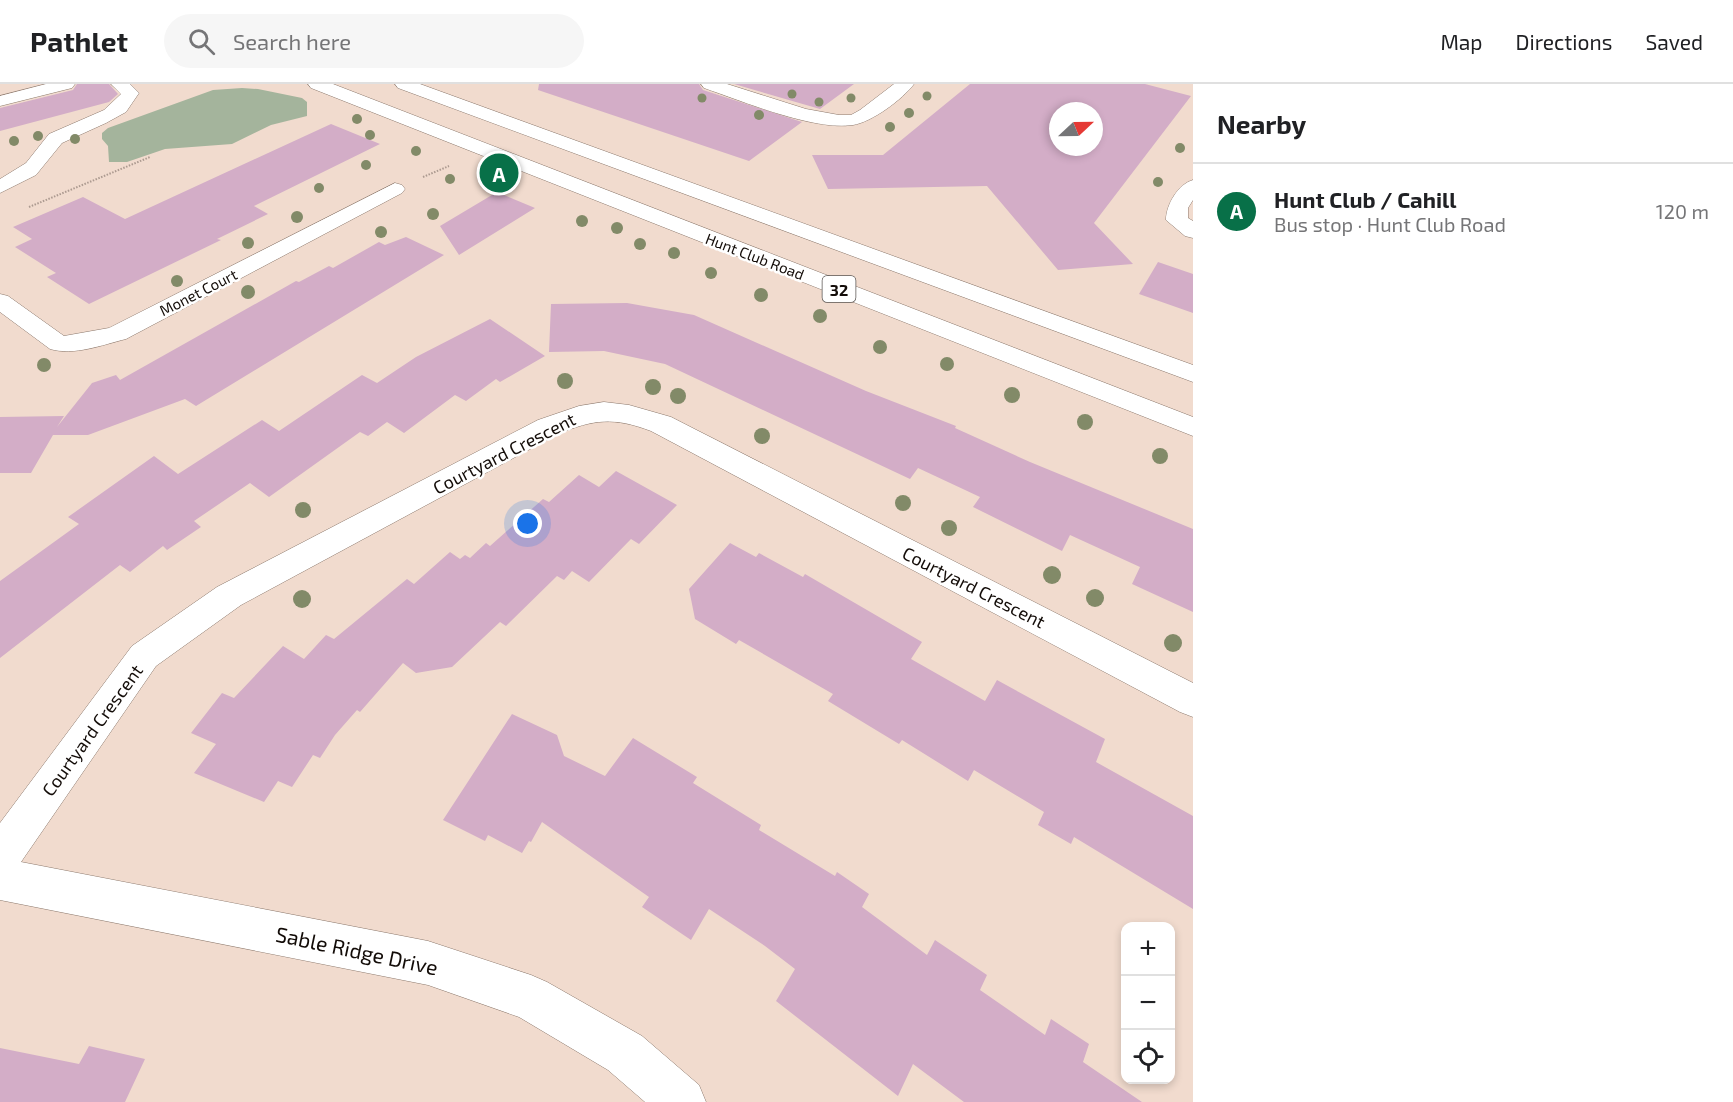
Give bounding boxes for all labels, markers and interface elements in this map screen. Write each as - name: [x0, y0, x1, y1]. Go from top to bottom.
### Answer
- search box: [164, 14, 584, 68]
- text: Pathlet: [30, 24, 128, 58]
- icon: search: [185, 25, 218, 58]
- text: Search here: [233, 28, 351, 54]
- text: Map: [1440, 29, 1483, 54]
- text: Directions: [1516, 29, 1612, 54]
- text: Saved: [1645, 29, 1703, 54]
- north arrow: [1049, 102, 1103, 156]
- text: Nearby: [1217, 108, 1306, 139]
- pin: A: [480, 150, 518, 196]
- text: Hunt Club / Cahill: [1274, 186, 1456, 212]
- text: A: [1230, 199, 1243, 223]
- text: 120 m: [1656, 199, 1709, 223]
- text: Bus stop · Hunt Club Road: [1274, 212, 1506, 236]
- street label: Hunt Club Road: [703, 229, 807, 283]
- street label: Monet Court: [156, 265, 240, 319]
- road number: 32: [822, 276, 856, 302]
- street label: Courtyard Crescent: [429, 407, 579, 498]
- your location: [513, 509, 542, 538]
- street label: Courtyard Crescent: [899, 542, 1049, 633]
- street label: Courtyard Crescent: [37, 660, 147, 800]
- street label: Sable Ridge Drive: [274, 921, 440, 979]
- map controls: [1121, 922, 1175, 1084]
- button: +: [1121, 922, 1175, 976]
- button: −: [1121, 976, 1175, 1030]
- button: locate: [1121, 1030, 1175, 1084]

